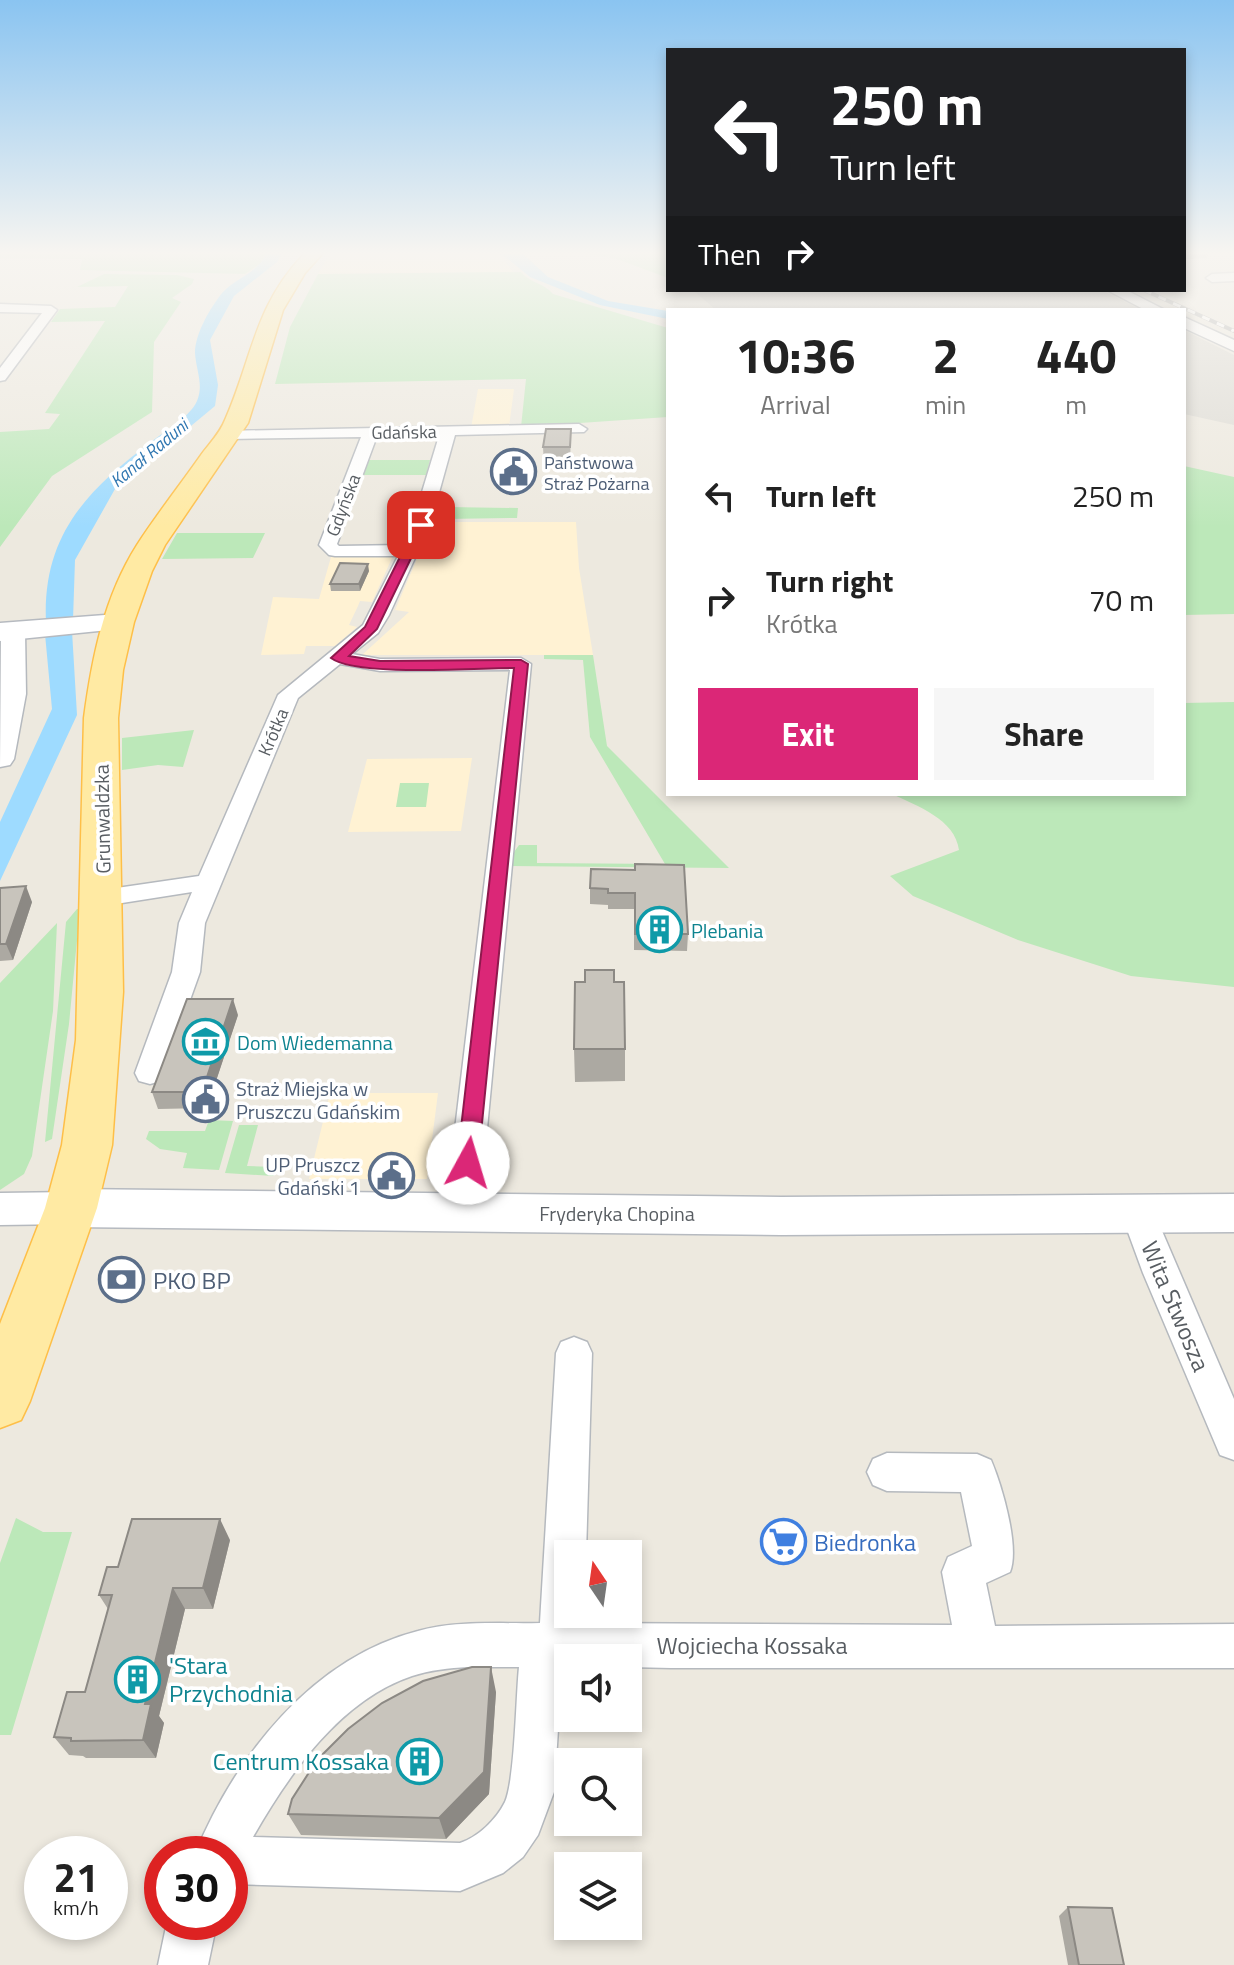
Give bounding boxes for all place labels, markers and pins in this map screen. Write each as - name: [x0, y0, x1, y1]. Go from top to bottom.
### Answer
- public building icon: Państwowa Straż Pożarna: [489, 448, 537, 496]
- place label: Państwowa Straż Pożarna: [544, 449, 649, 497]
- pin: [387, 491, 455, 559]
- building icon: Plebania: [636, 906, 684, 954]
- place label: Plebania: [691, 915, 763, 946]
- museum icon: Dom Wiedemanna: [182, 1018, 230, 1066]
- place label: Dom Wiedemanna: [237, 1027, 393, 1058]
- place label: Straż Miejska w Pruszczu Gdańskim: [236, 1073, 400, 1127]
- public building icon: Straż Miejska w Pruszczu Gdańskim: [181, 1076, 229, 1124]
- place label: UP Pruszcz Gdański 1: [265, 1149, 360, 1203]
- public building icon: UP Pruszcz Gdański 1: [367, 1151, 415, 1199]
- bank icon: PKO BP: [98, 1256, 146, 1304]
- place label: PKO BP: [153, 1262, 231, 1298]
- supermarket icon: Biedronka: [759, 1518, 807, 1566]
- place label: Biedronka: [814, 1524, 916, 1560]
- place label: 'Stara Przychodnia: [169, 1647, 293, 1711]
- building icon: 'Stara Przychodnia: [114, 1655, 162, 1703]
- building icon: Centrum Kossaka: [396, 1737, 444, 1785]
- place label: Centrum Kossaka: [213, 1743, 389, 1779]

